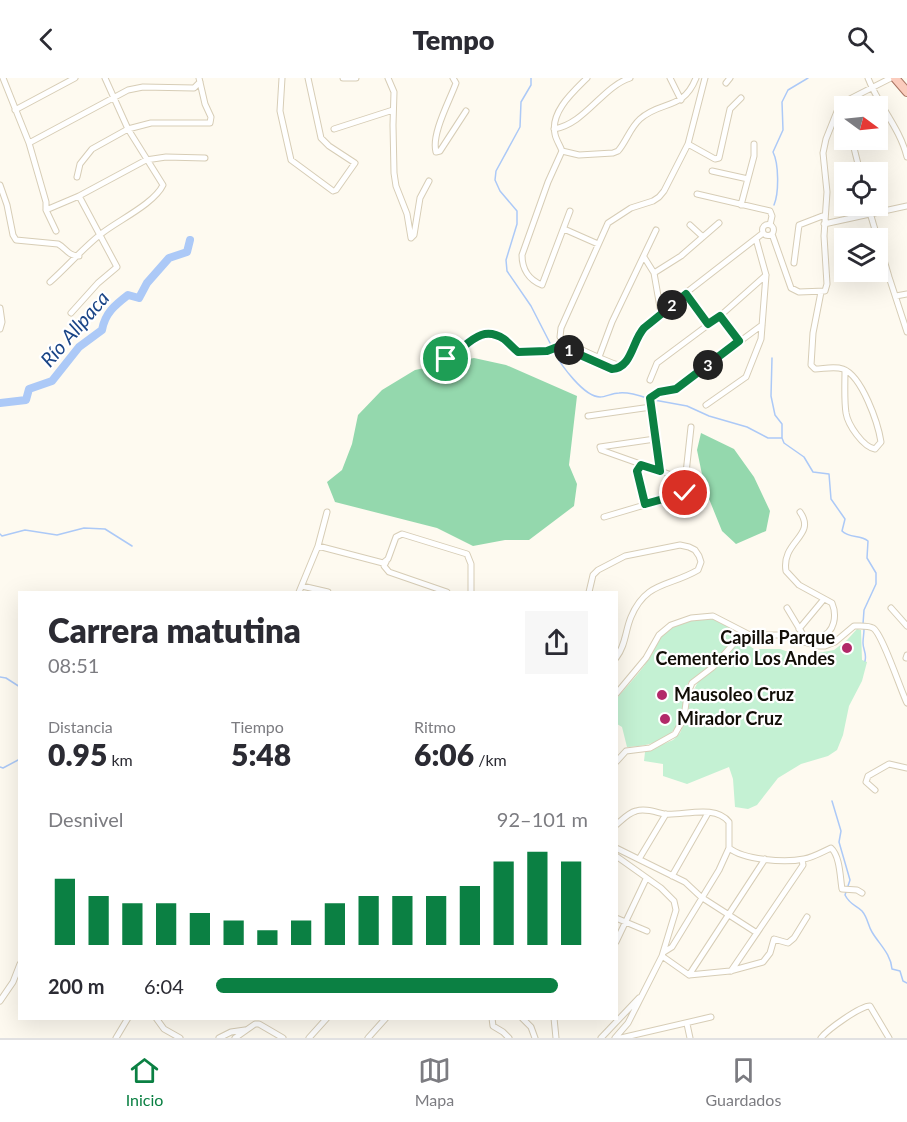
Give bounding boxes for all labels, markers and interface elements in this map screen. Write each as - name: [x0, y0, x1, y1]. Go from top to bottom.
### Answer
- icon: back: [30, 23, 63, 56]
- text: Tempo: [413, 23, 495, 56]
- icon: search: [844, 23, 877, 56]
- north arrow: [834, 96, 888, 150]
- map controls: [834, 96, 888, 282]
- button: locate: [834, 162, 888, 216]
- button: layers: [834, 228, 888, 282]
- water label: Río Allpaca: [35, 286, 114, 371]
- pin: 2: [657, 290, 687, 320]
- text: 2: [667, 295, 677, 314]
- pin: [420, 333, 471, 384]
- pin: 1: [554, 335, 584, 365]
- text: 1: [564, 340, 574, 359]
- icon: arrive: [429, 342, 462, 375]
- pin: 3: [693, 350, 723, 380]
- text: 3: [703, 355, 713, 374]
- pin: [659, 467, 710, 518]
- icon: check: [668, 476, 701, 509]
- text: Carrera matutina: [48, 610, 301, 650]
- button: share: [525, 611, 588, 674]
- place label: Capilla Parque Cementerio Los Andes: [655, 626, 835, 669]
- marker: Capilla Parque Cementerio Los Andes: [840, 641, 854, 655]
- text: 08:51: [48, 653, 99, 677]
- place label: Mausoleo Cruz: [674, 683, 794, 705]
- marker: Mausoleo Cruz: [655, 688, 669, 702]
- place label: Mirador Cruz: [677, 707, 782, 729]
- marker: Mirador Cruz: [658, 712, 672, 726]
- text: Distancia: [48, 717, 113, 736]
- text: Tiempo: [231, 717, 284, 736]
- text: Ritmo: [414, 717, 456, 736]
- text: 0.95: [48, 736, 107, 772]
- text: 5:48: [231, 736, 291, 772]
- text: 6:06: [414, 736, 474, 772]
- text: km: [107, 750, 133, 769]
- text: /km: [474, 750, 507, 769]
- text: Desnivel: [48, 807, 124, 831]
- text: 92–101 m: [497, 807, 588, 831]
- text: 200 m: [48, 974, 104, 998]
- text: 6:04: [144, 974, 184, 998]
- tab: Inicio: [126, 1054, 163, 1109]
- tab: Mapa: [415, 1054, 454, 1109]
- tab: Guardados: [706, 1054, 781, 1109]

